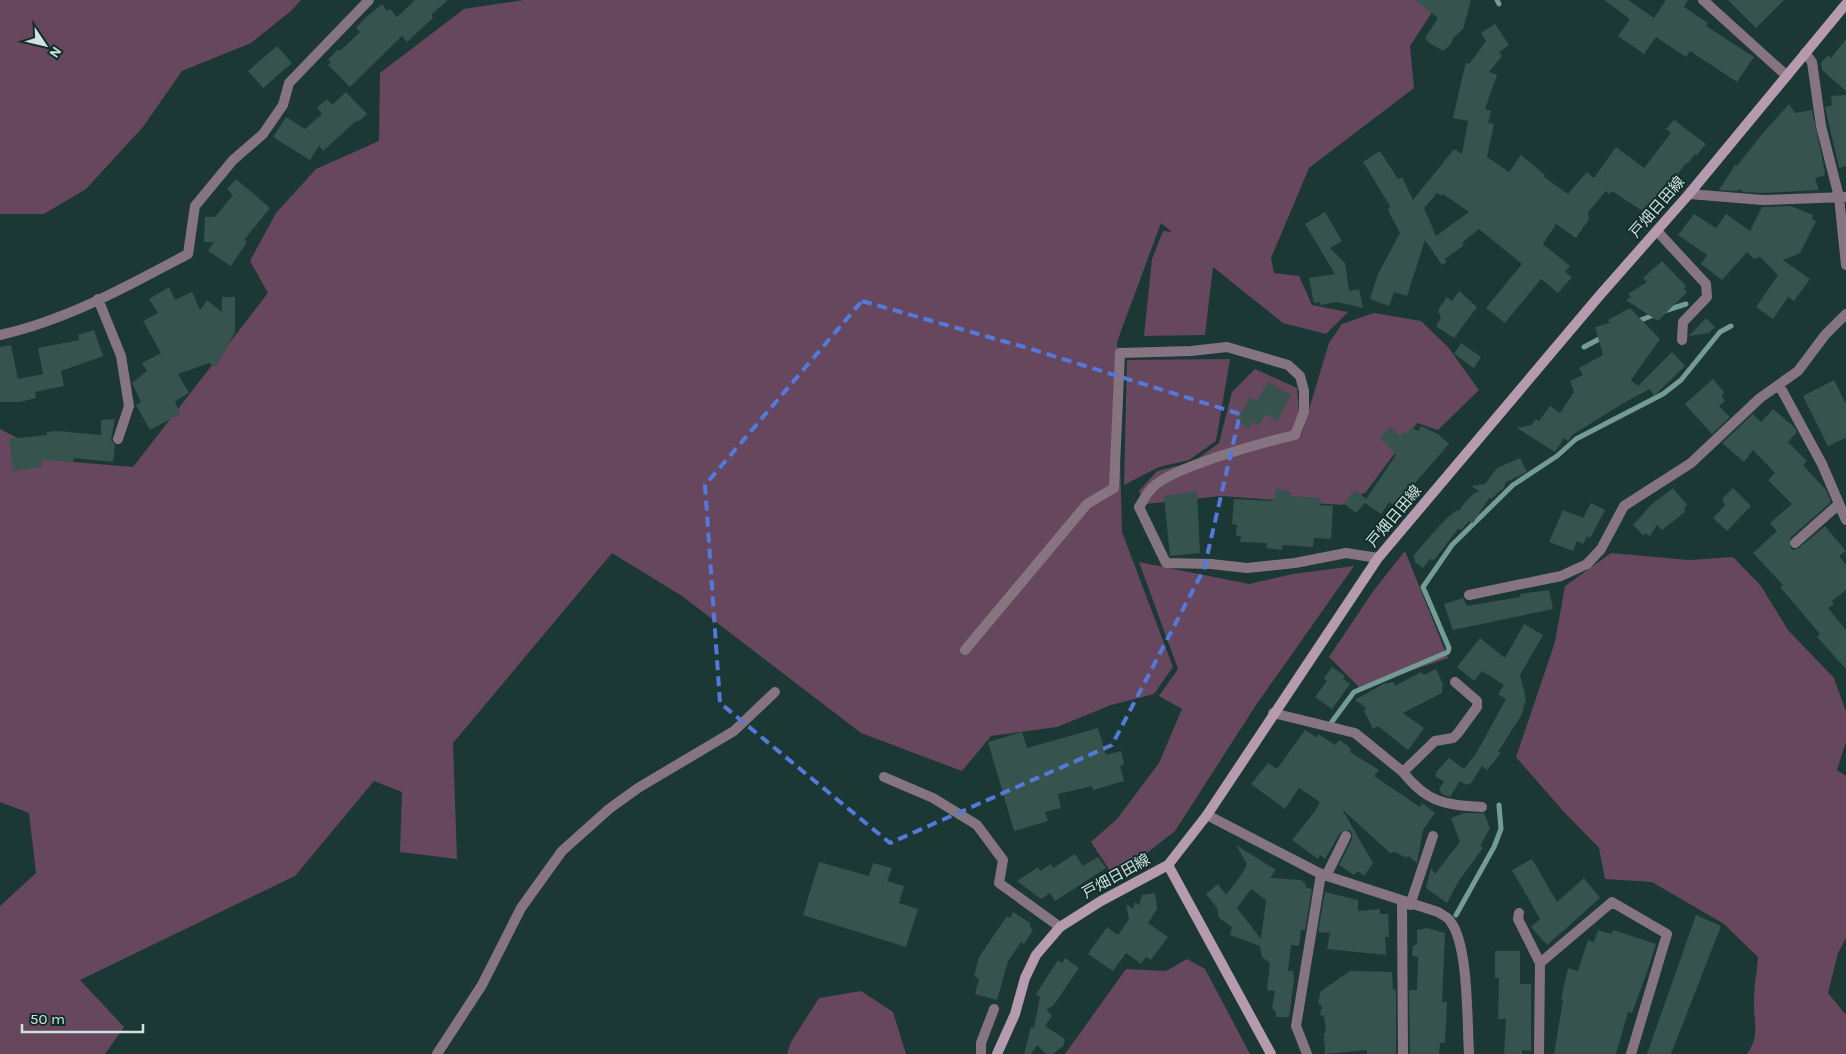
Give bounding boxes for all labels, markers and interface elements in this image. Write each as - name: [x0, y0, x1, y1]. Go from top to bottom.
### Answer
- north arrow: [20, 20, 70, 70]
- text: N: [45, 43, 65, 61]
- street label: 戸畑日田線: [1626, 173, 1688, 241]
- street label: 戸畑日田線: [1363, 481, 1425, 551]
- street label: 戸畑日田線: [1079, 850, 1153, 902]
- scale bar: [22, 1002, 144, 1034]
- text: 50 m: [30, 1010, 65, 1028]

